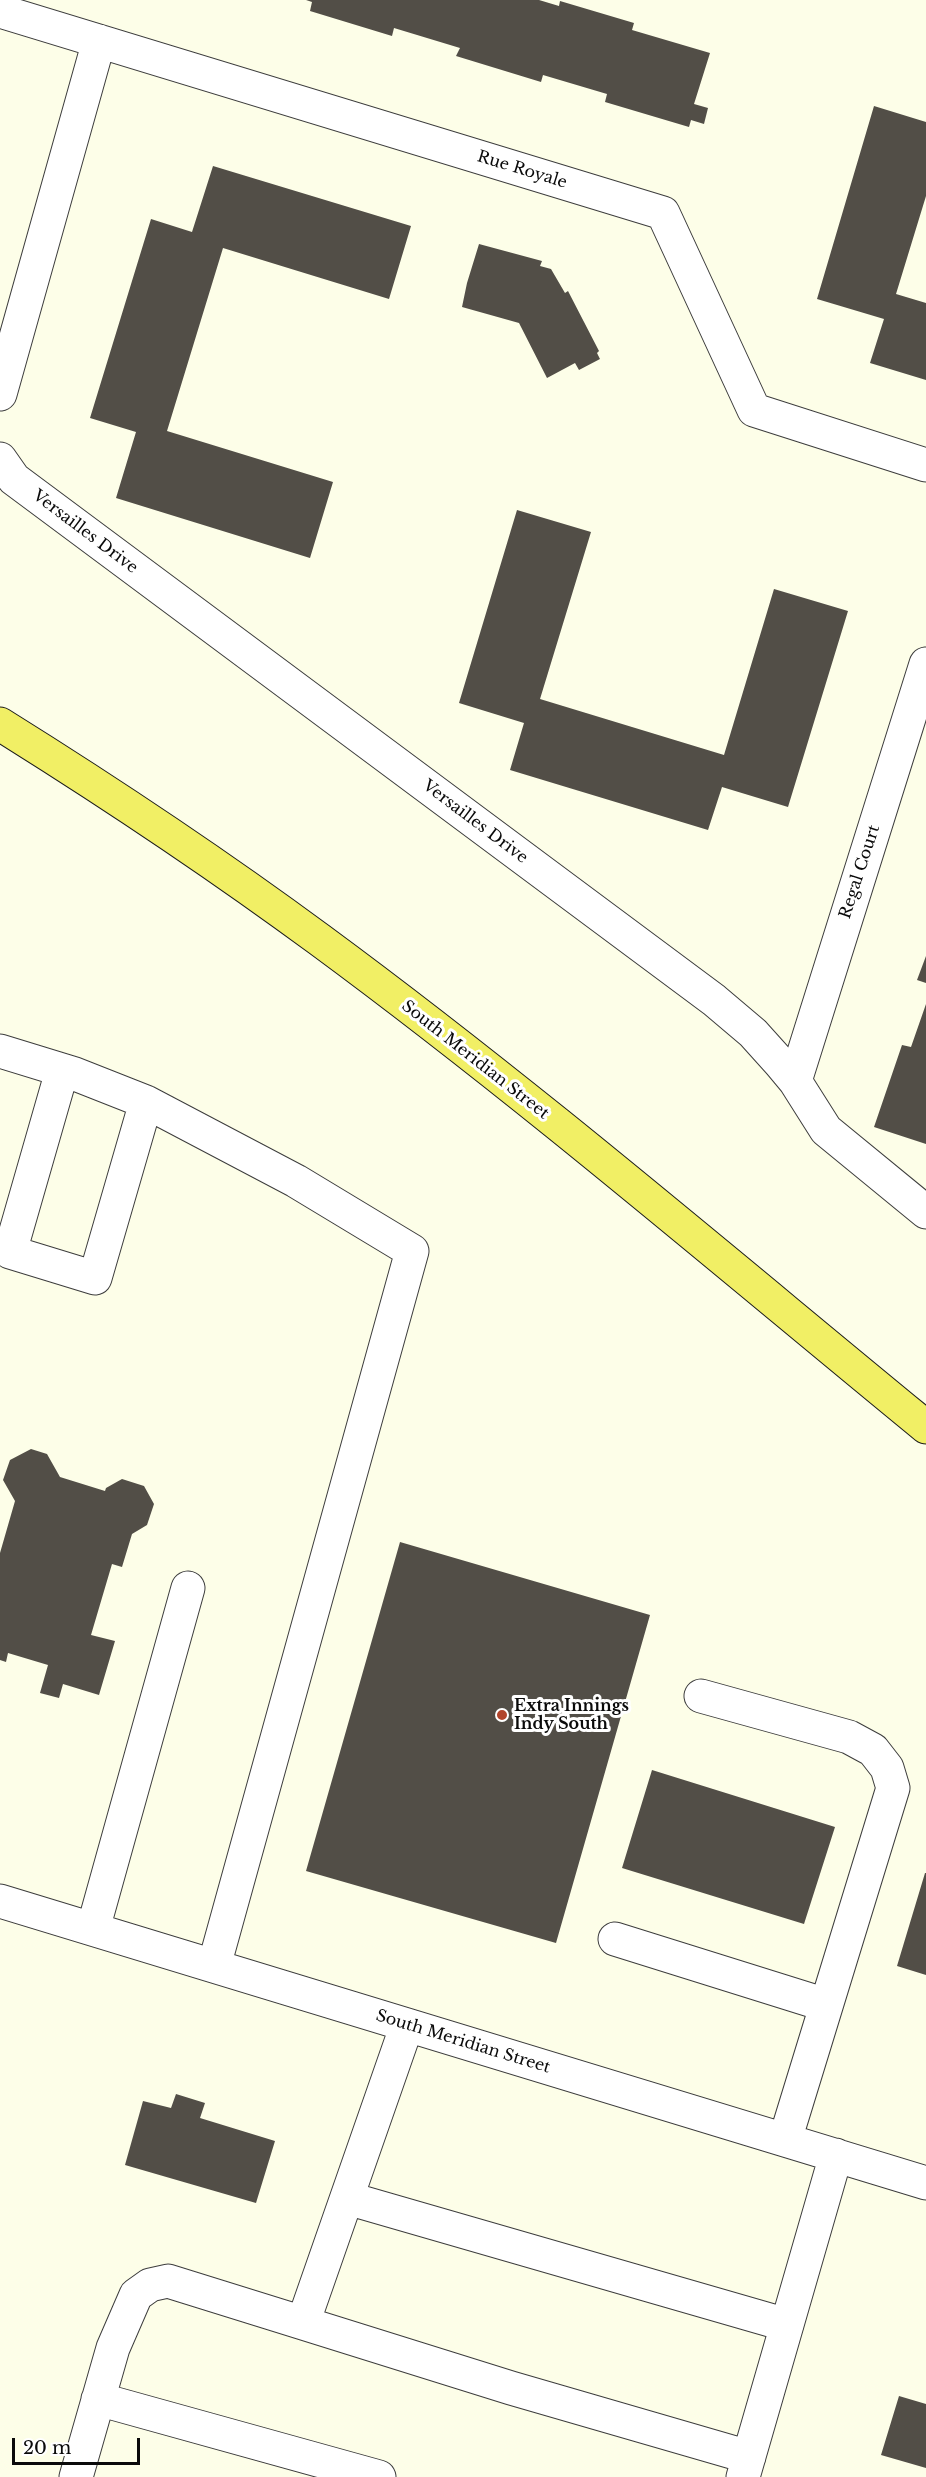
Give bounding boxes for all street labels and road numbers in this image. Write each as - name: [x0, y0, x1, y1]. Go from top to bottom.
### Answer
- street label: Rue Royale: [475, 147, 569, 193]
- street label: Versailles Drive: [29, 486, 141, 578]
- street label: Versailles Drive: [419, 776, 531, 868]
- street label: Regal Court: [836, 823, 884, 921]
- street label: South Meridian Street: [398, 997, 552, 1123]
- street label: South Meridian Street: [373, 2006, 553, 2078]

